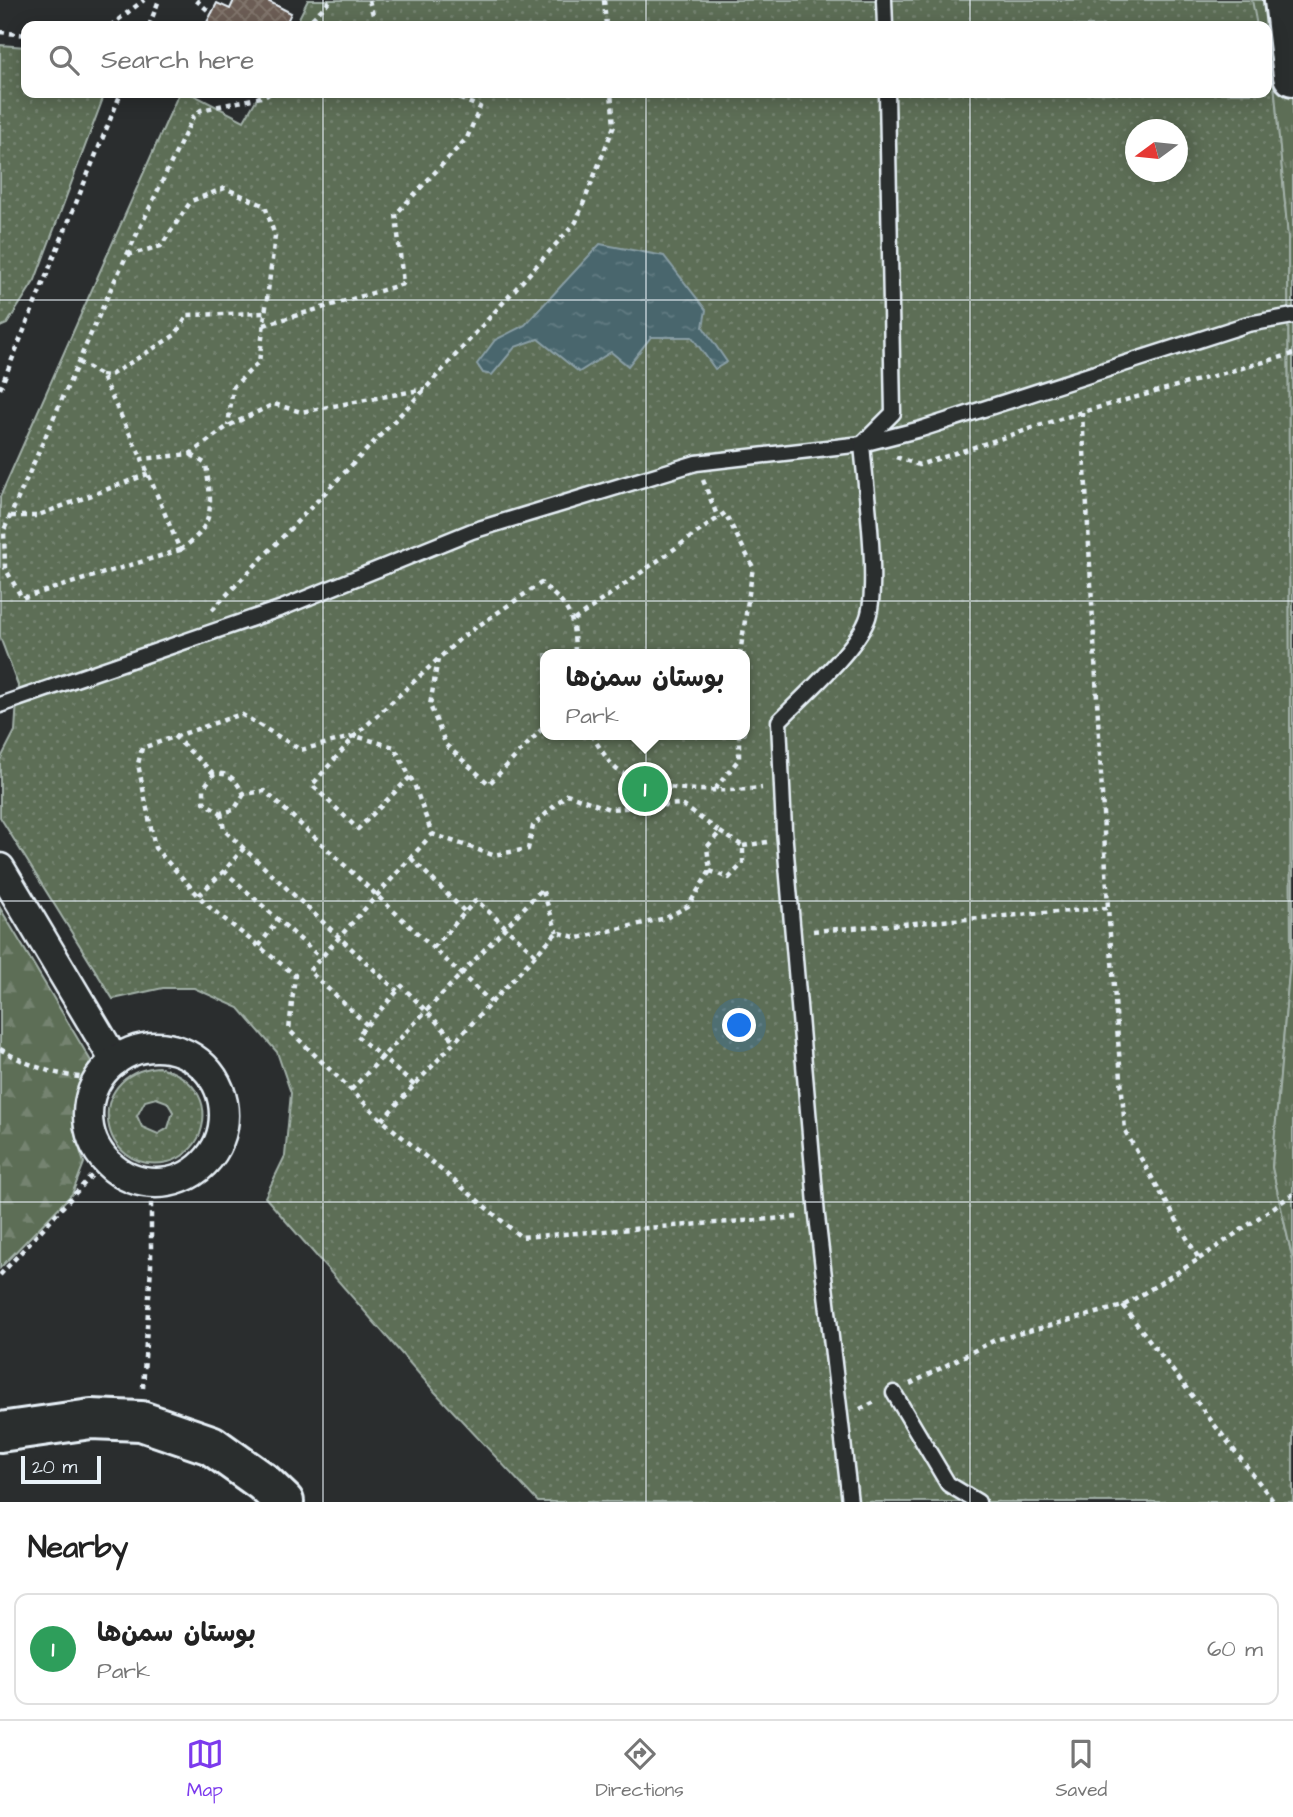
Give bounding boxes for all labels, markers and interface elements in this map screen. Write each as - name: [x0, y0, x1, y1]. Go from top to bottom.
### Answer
- search box: [21, 21, 1272, 98]
- icon: search: [45, 41, 83, 79]
- text: Search here: [101, 42, 254, 78]
- north arrow: [1125, 119, 1188, 182]
- popup: [540, 649, 750, 740]
- text: بوستان سمن‌ها: [566, 660, 724, 696]
- text: Park: [566, 700, 619, 732]
- pin: 1: [622, 763, 668, 815]
- your location: [722, 1008, 756, 1042]
- scale bar: [21, 1453, 102, 1485]
- text: 20 m: [32, 1454, 77, 1481]
- text: Nearby: [28, 1527, 128, 1569]
- text: بوستان سمن‌ها: [97, 1615, 256, 1651]
- text: 1: [52, 1633, 54, 1665]
- text: 60 m: [1207, 1633, 1263, 1665]
- text: Park: [97, 1655, 150, 1687]
- tab: Map: [186, 1735, 224, 1804]
- tab: Directions: [595, 1735, 684, 1804]
- tab: Saved: [1055, 1735, 1107, 1804]

